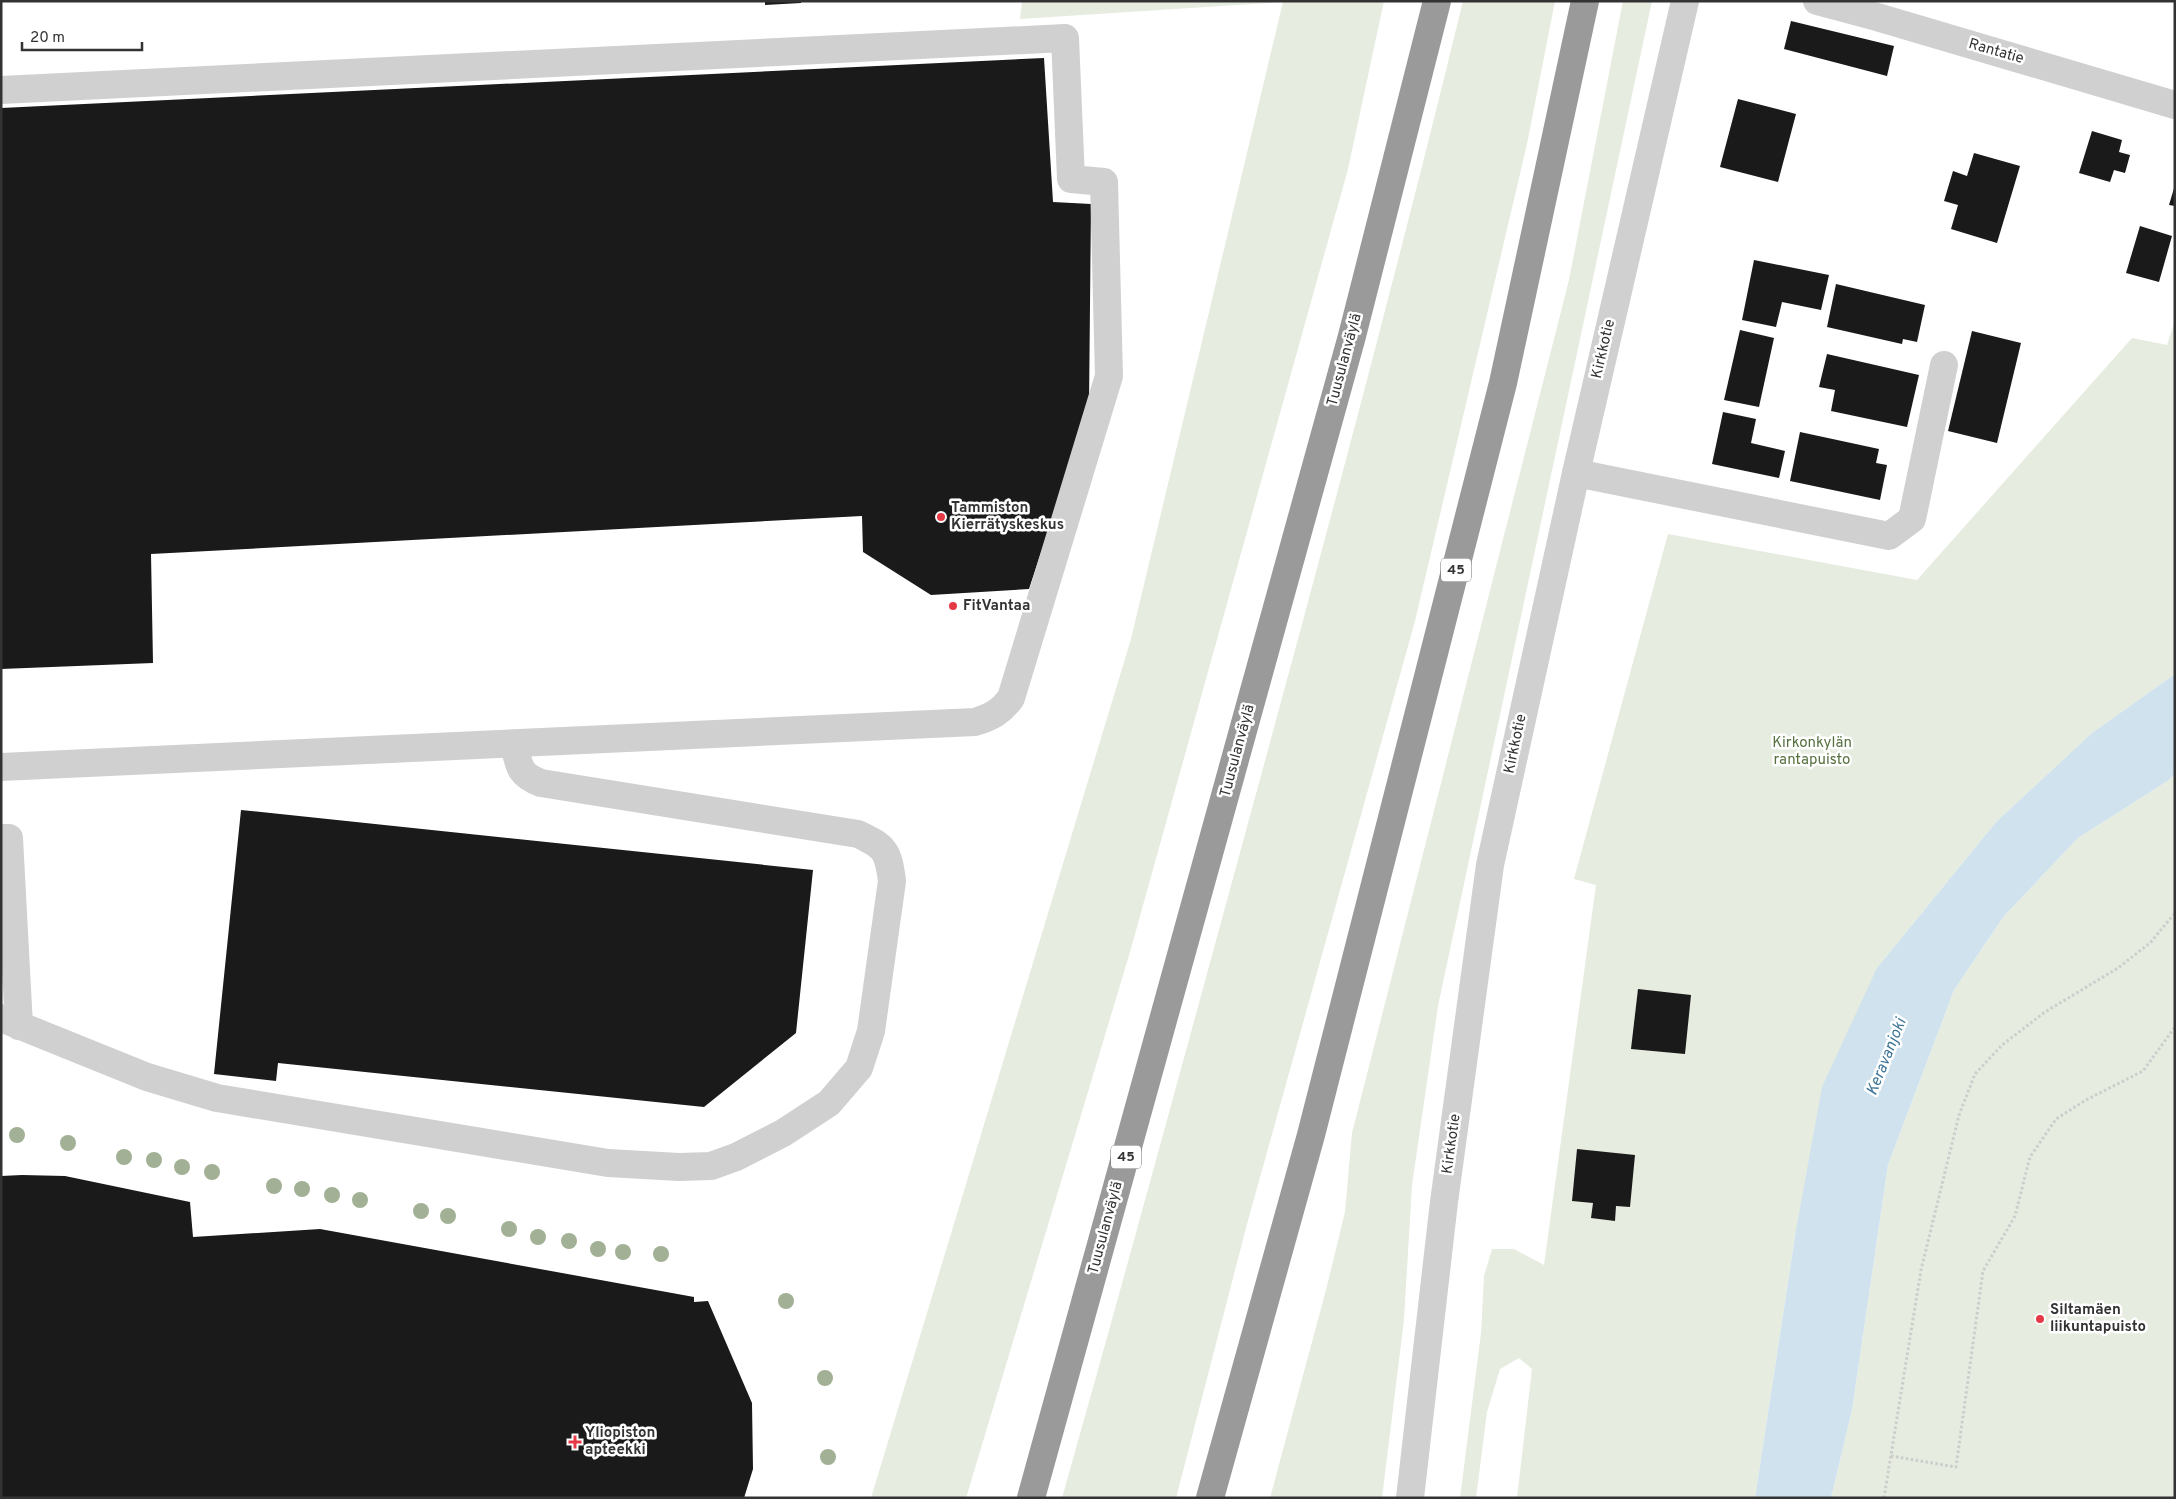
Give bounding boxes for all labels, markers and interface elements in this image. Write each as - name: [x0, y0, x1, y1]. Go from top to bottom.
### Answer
- scale bar: [22, 20, 142, 52]
- text: 20 m: [30, 29, 65, 48]
- street label: Rantatie: [1966, 35, 2026, 69]
- street label: Tuusulanväylä: [1323, 311, 1367, 409]
- street label: Kirkkotie: [1588, 317, 1620, 381]
- place label: Tammiston Kierrätyskeskus: [951, 499, 1064, 535]
- marker: Tammiston Kierrätyskeskus: [935, 511, 947, 523]
- road number: 45: [1441, 558, 1471, 582]
- place label: FitVantaa: [963, 597, 1030, 616]
- marker: FitVantaa: [947, 600, 959, 612]
- street label: Tuusulanväylä: [1216, 702, 1260, 800]
- street label: Kirkkotie: [1500, 712, 1532, 776]
- park label: Kirkonkylän rantapuisto: [1772, 734, 1852, 770]
- water label: Keravanjoki: [1862, 1015, 1912, 1098]
- street label: Kirkkotie: [1438, 1113, 1466, 1175]
- road number: 45: [1111, 1146, 1141, 1168]
- street label: Tuusulanväylä: [1084, 1179, 1128, 1277]
- place label: Siltamäen liikuntapuisto: [2050, 1301, 2146, 1337]
- marker: Siltamäen liikuntapuisto: [2034, 1313, 2046, 1325]
- place label: Yliopiston apteekki: [585, 1424, 655, 1460]
- marker: Yliopiston apteekki: [569, 1436, 581, 1448]

